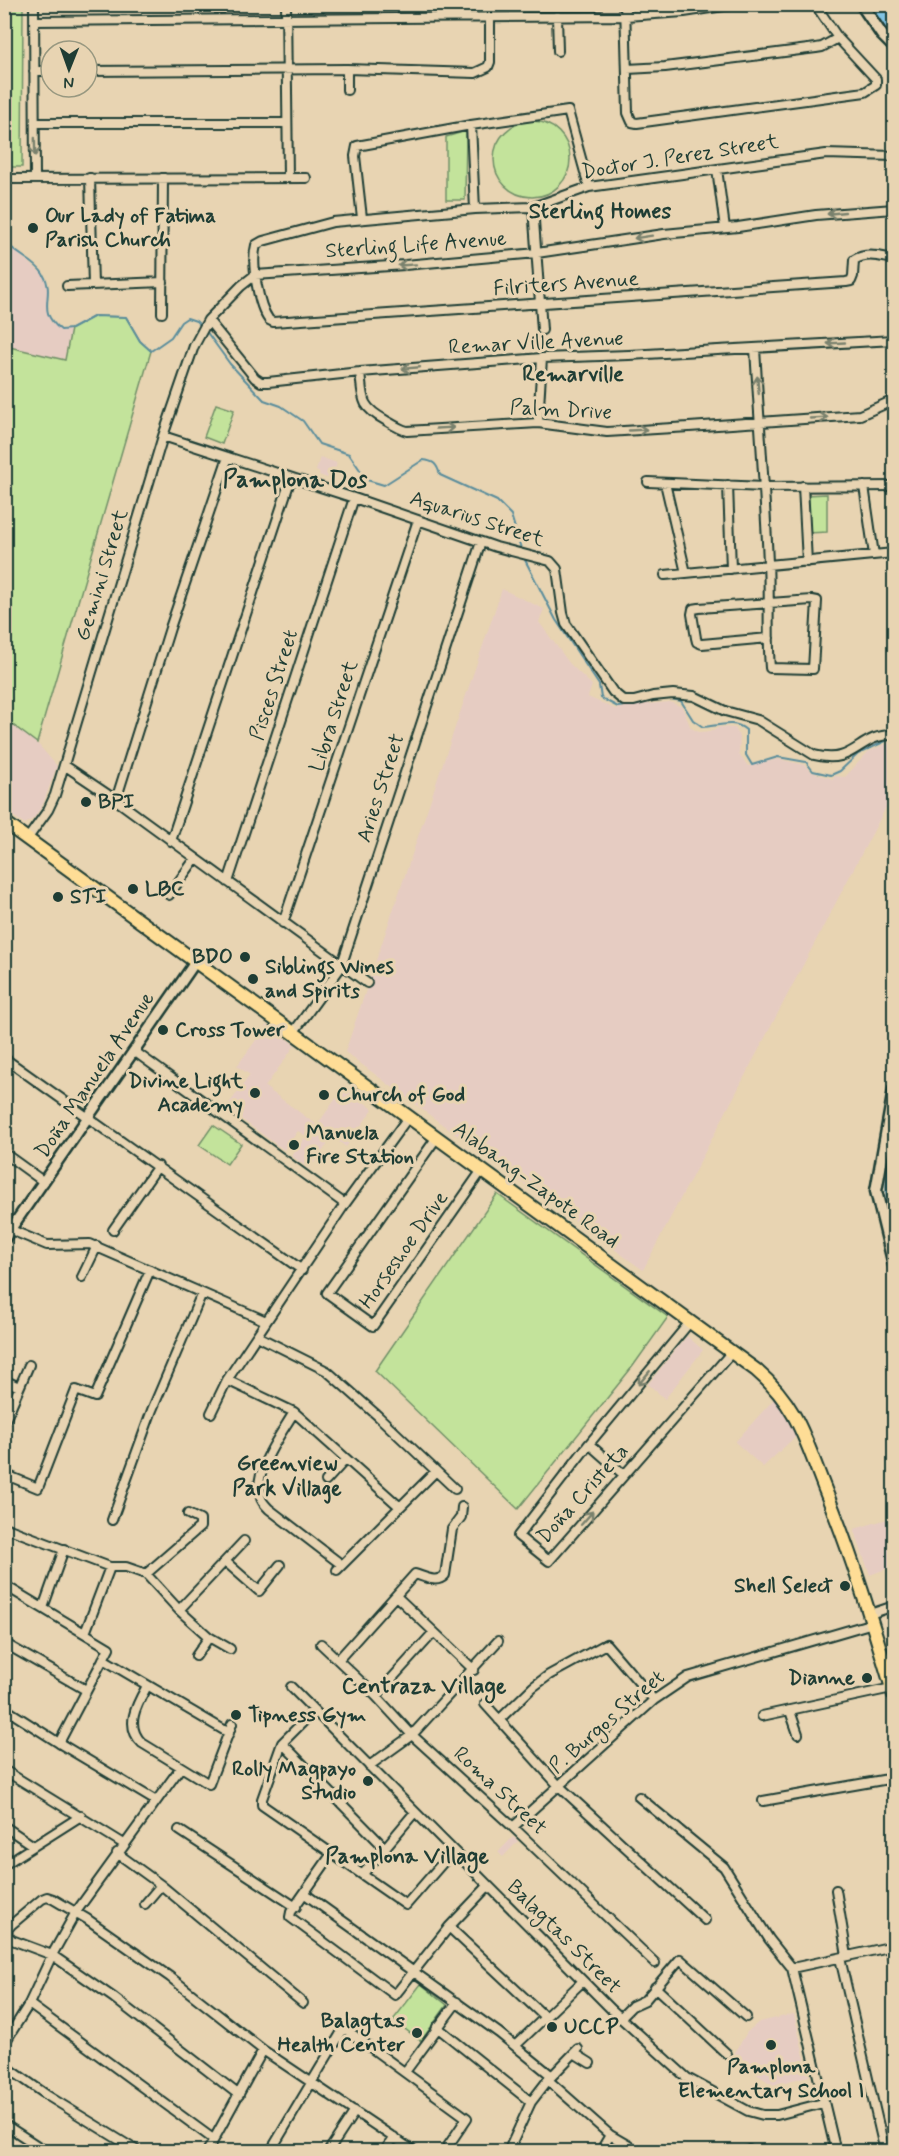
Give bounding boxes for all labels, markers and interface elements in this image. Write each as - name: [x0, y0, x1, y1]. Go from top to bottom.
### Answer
- north arrow: [39, 39, 99, 99]
- text: N: [63, 72, 74, 93]
- street label: Doctor J. Perez Street: [580, 128, 781, 186]
- one-way arrow: [29, 136, 41, 156]
- district label: Sterling Homes: [529, 198, 672, 230]
- place label: Our Lady of Fatima Parish Church: [45, 202, 216, 254]
- one-way arrow: [827, 208, 847, 219]
- marker: Our Lady of Fatima Parish Church: [26, 221, 40, 235]
- street label: Sterling Life Avenue: [324, 225, 508, 267]
- one-way arrow: [633, 232, 653, 243]
- one-way arrow: [398, 259, 418, 270]
- street label: Filriters Avenue: [492, 265, 640, 303]
- street label: Remar Ville Avenue: [448, 324, 624, 362]
- one-way arrow: [827, 338, 847, 349]
- district label: Remarville: [522, 361, 624, 389]
- one-way arrow: [401, 363, 421, 374]
- one-way arrow: [752, 375, 763, 395]
- street label: Palm Drive: [509, 393, 613, 427]
- one-way arrow: [809, 412, 829, 423]
- one-way arrow: [435, 423, 455, 434]
- one-way arrow: [628, 424, 648, 435]
- district label: Pamplona Dos: [223, 465, 368, 496]
- street label: Aquarius Street: [406, 484, 548, 554]
- street label: Gemini Street: [69, 505, 135, 644]
- street label: Pisces Street: [243, 626, 305, 744]
- street label: Libra Street: [303, 656, 365, 775]
- street label: Aries Street: [350, 730, 412, 846]
- place label: BPI: [98, 788, 134, 816]
- marker: BPI: [79, 795, 93, 809]
- place label: LBC: [145, 875, 185, 903]
- marker: LBC: [126, 882, 140, 896]
- place label: STI: [70, 883, 106, 911]
- marker: STI: [51, 890, 65, 904]
- place label: BDO: [192, 943, 233, 971]
- marker: BDO: [238, 950, 252, 964]
- place label: Siblings Wines and Spirits: [265, 953, 394, 1005]
- marker: Siblings Wines and Spirits: [246, 972, 260, 986]
- street label: Doña Manuela Avenue: [29, 986, 161, 1164]
- place label: Cross Tower: [175, 1016, 286, 1044]
- marker: Cross Tower: [156, 1023, 170, 1037]
- place label: Divine Light Academy: [128, 1067, 244, 1119]
- place label: Church of God: [336, 1081, 465, 1109]
- marker: Divine Light Academy: [248, 1086, 262, 1100]
- marker: Church of God: [317, 1088, 331, 1102]
- street label: Alabang-Zapote Road: [447, 1115, 625, 1255]
- place label: Manuela Fire Station: [306, 1119, 414, 1171]
- marker: Manuela Fire Station: [287, 1138, 301, 1152]
- street label: Horseshoe Drive: [353, 1185, 455, 1315]
- one-way arrow: [637, 1370, 651, 1385]
- street label: Doña Cristeta: [531, 1438, 635, 1550]
- district label: Greenview Park Village: [232, 1450, 342, 1504]
- one-way arrow: [580, 1511, 594, 1526]
- place label: Shell Select: [734, 1572, 833, 1600]
- marker: Shell Select: [838, 1579, 852, 1593]
- street label: P. Burgos Street: [543, 1664, 672, 1781]
- place label: Dianne: [788, 1664, 855, 1692]
- marker: Dianne: [860, 1671, 874, 1685]
- district label: Centraza Village: [342, 1673, 507, 1704]
- place label: Tipness Gym: [248, 1701, 366, 1729]
- marker: Tipness Gym: [229, 1708, 243, 1722]
- street label: Roma Street: [447, 1740, 553, 1842]
- place label: Rolly Magpayo Studio: [232, 1755, 356, 1807]
- marker: Rolly Magpayo Studio: [361, 1774, 375, 1788]
- district label: Pamplona Village: [325, 1843, 489, 1874]
- street label: Balagtas Street: [500, 1874, 627, 2001]
- place label: Balagtas Health Center: [277, 2007, 406, 2059]
- place label: UCCP: [564, 2013, 619, 2041]
- marker: UCCP: [545, 2020, 559, 2034]
- marker: Balagtas Health Center: [410, 2026, 424, 2040]
- marker: Pamplona Elementary School I: [764, 2038, 778, 2052]
- place label: Pamplona Elementary School I: [678, 2053, 864, 2105]

